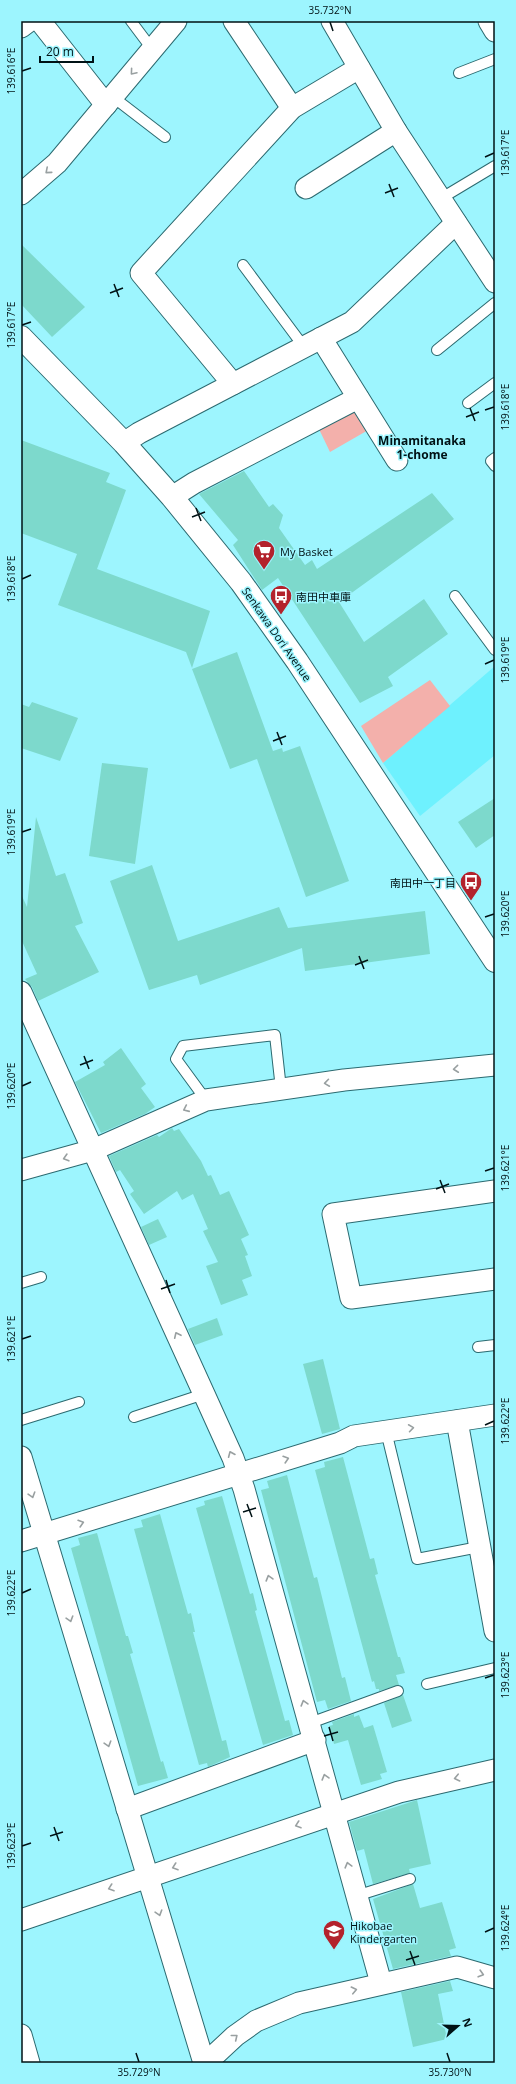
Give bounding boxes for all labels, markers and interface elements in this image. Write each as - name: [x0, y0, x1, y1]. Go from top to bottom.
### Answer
- text: 35.732°N: [308, 3, 352, 17]
- scale bar: [40, 38, 93, 64]
- text: 20 m: [46, 43, 74, 60]
- text: 139.616°E: [4, 48, 18, 94]
- one-way arrow: [131, 68, 138, 75]
- text: 139.617°E: [498, 130, 512, 176]
- one-way arrow: [45, 166, 53, 173]
- text: 139.617°E: [4, 302, 18, 348]
- text: 139.618°E: [498, 384, 512, 430]
- district label: Minamitanaka 1-chome: [378, 432, 466, 463]
- supermarket icon: My Basket: [251, 538, 277, 571]
- place label: My Basket: [280, 544, 333, 559]
- text: 139.618°E: [4, 556, 18, 602]
- bus stop icon: 南田中車庫: [268, 583, 294, 616]
- street label: Senkawa Dori Avenue: [239, 584, 315, 684]
- place label: 南田中車庫: [296, 589, 351, 604]
- text: 139.619°E: [498, 637, 512, 683]
- text: 139.619°E: [4, 809, 18, 855]
- bus stop icon: 南田中一丁目: [458, 869, 484, 902]
- place label: 南田中一丁目: [390, 875, 456, 890]
- text: 139.620°E: [498, 891, 512, 937]
- text: 139.620°E: [4, 1063, 18, 1109]
- one-way arrow: [453, 1064, 459, 1073]
- one-way arrow: [324, 1078, 330, 1087]
- one-way arrow: [183, 1104, 190, 1112]
- text: 139.621°E: [498, 1145, 512, 1191]
- one-way arrow: [62, 1153, 69, 1161]
- text: 139.621°E: [4, 1316, 18, 1362]
- one-way arrow: [174, 1332, 182, 1340]
- text: 139.622°E: [498, 1398, 512, 1444]
- one-way arrow: [408, 1424, 414, 1433]
- one-way arrow: [228, 1450, 236, 1458]
- one-way arrow: [282, 1455, 289, 1464]
- one-way arrow: [27, 1491, 36, 1498]
- one-way arrow: [78, 1519, 85, 1527]
- text: 139.622°E: [4, 1570, 18, 1616]
- one-way arrow: [265, 1574, 274, 1581]
- one-way arrow: [65, 1615, 74, 1622]
- text: 139.623°E: [498, 1652, 512, 1698]
- one-way arrow: [300, 1700, 309, 1707]
- one-way arrow: [103, 1740, 112, 1747]
- one-way arrow: [321, 1773, 330, 1780]
- one-way arrow: [454, 1774, 460, 1782]
- one-way arrow: [294, 1820, 301, 1829]
- text: 139.623°E: [4, 1823, 18, 1869]
- one-way arrow: [171, 1862, 178, 1870]
- one-way arrow: [345, 1862, 353, 1868]
- one-way arrow: [108, 1884, 115, 1892]
- text: 139.624°E: [498, 1905, 512, 1951]
- one-way arrow: [154, 1909, 163, 1916]
- school or university icon: Hikobae Kindergarten: [321, 1918, 347, 1951]
- place label: Hikobae Kindergarten: [350, 1918, 417, 1946]
- one-way arrow: [477, 1969, 484, 1978]
- one-way arrow: [351, 1986, 357, 1994]
- north arrow: [438, 2006, 478, 2046]
- text: N: [459, 2016, 476, 2029]
- one-way arrow: [230, 2035, 237, 2042]
- text: 35.729°N: [117, 2065, 161, 2079]
- text: 35.730°N: [428, 2065, 472, 2079]

